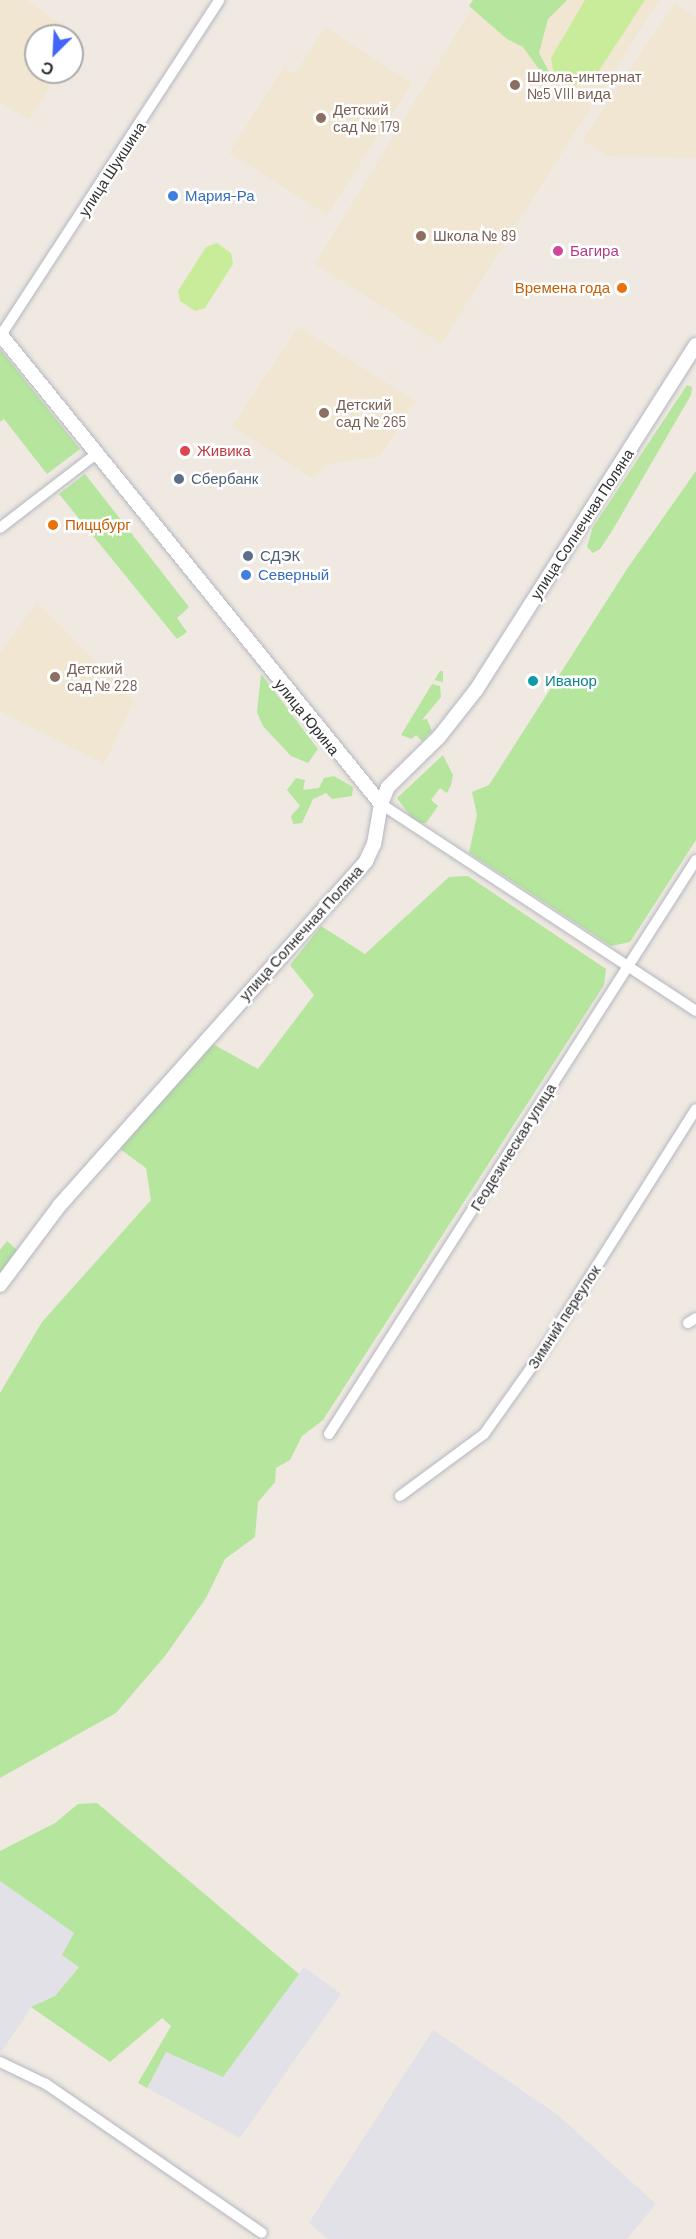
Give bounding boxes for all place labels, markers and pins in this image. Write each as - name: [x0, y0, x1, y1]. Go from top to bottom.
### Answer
- place label: Школа-интернат №5 VIII вида: [527, 67, 642, 102]
- marker: Школа-интернат №5 VIII вида: [508, 78, 522, 92]
- place label: Детский сад № 179: [333, 100, 400, 135]
- marker: Детский сад № 179: [314, 111, 328, 125]
- place label: Мария-Ра: [185, 187, 255, 205]
- marker: Мария-Ра: [166, 189, 180, 203]
- place label: Школа № 89: [433, 227, 516, 245]
- marker: Школа № 89: [414, 229, 428, 243]
- place label: Багира: [570, 242, 619, 260]
- marker: Багира: [551, 244, 565, 258]
- place label: Времена года: [515, 279, 610, 297]
- marker: Времена года: [615, 281, 629, 295]
- place label: Детский сад № 265: [336, 395, 406, 430]
- marker: Детский сад № 265: [317, 406, 331, 420]
- place label: Живика: [197, 442, 251, 460]
- marker: Живика: [178, 444, 192, 458]
- place label: Сбербанк: [191, 470, 258, 488]
- marker: Сбербанк: [172, 472, 186, 486]
- place label: Пиццбург: [65, 516, 131, 534]
- marker: Пиццбург: [46, 518, 60, 532]
- place label: СДЭК: [260, 547, 300, 565]
- marker: СДЭК: [241, 549, 255, 563]
- place label: Северный: [258, 566, 329, 584]
- marker: Северный: [239, 568, 253, 582]
- place label: Детский сад № 228: [67, 659, 138, 694]
- marker: Детский сад № 228: [48, 670, 62, 684]
- place label: Иванор: [545, 672, 597, 690]
- marker: Иванор: [526, 674, 540, 688]

